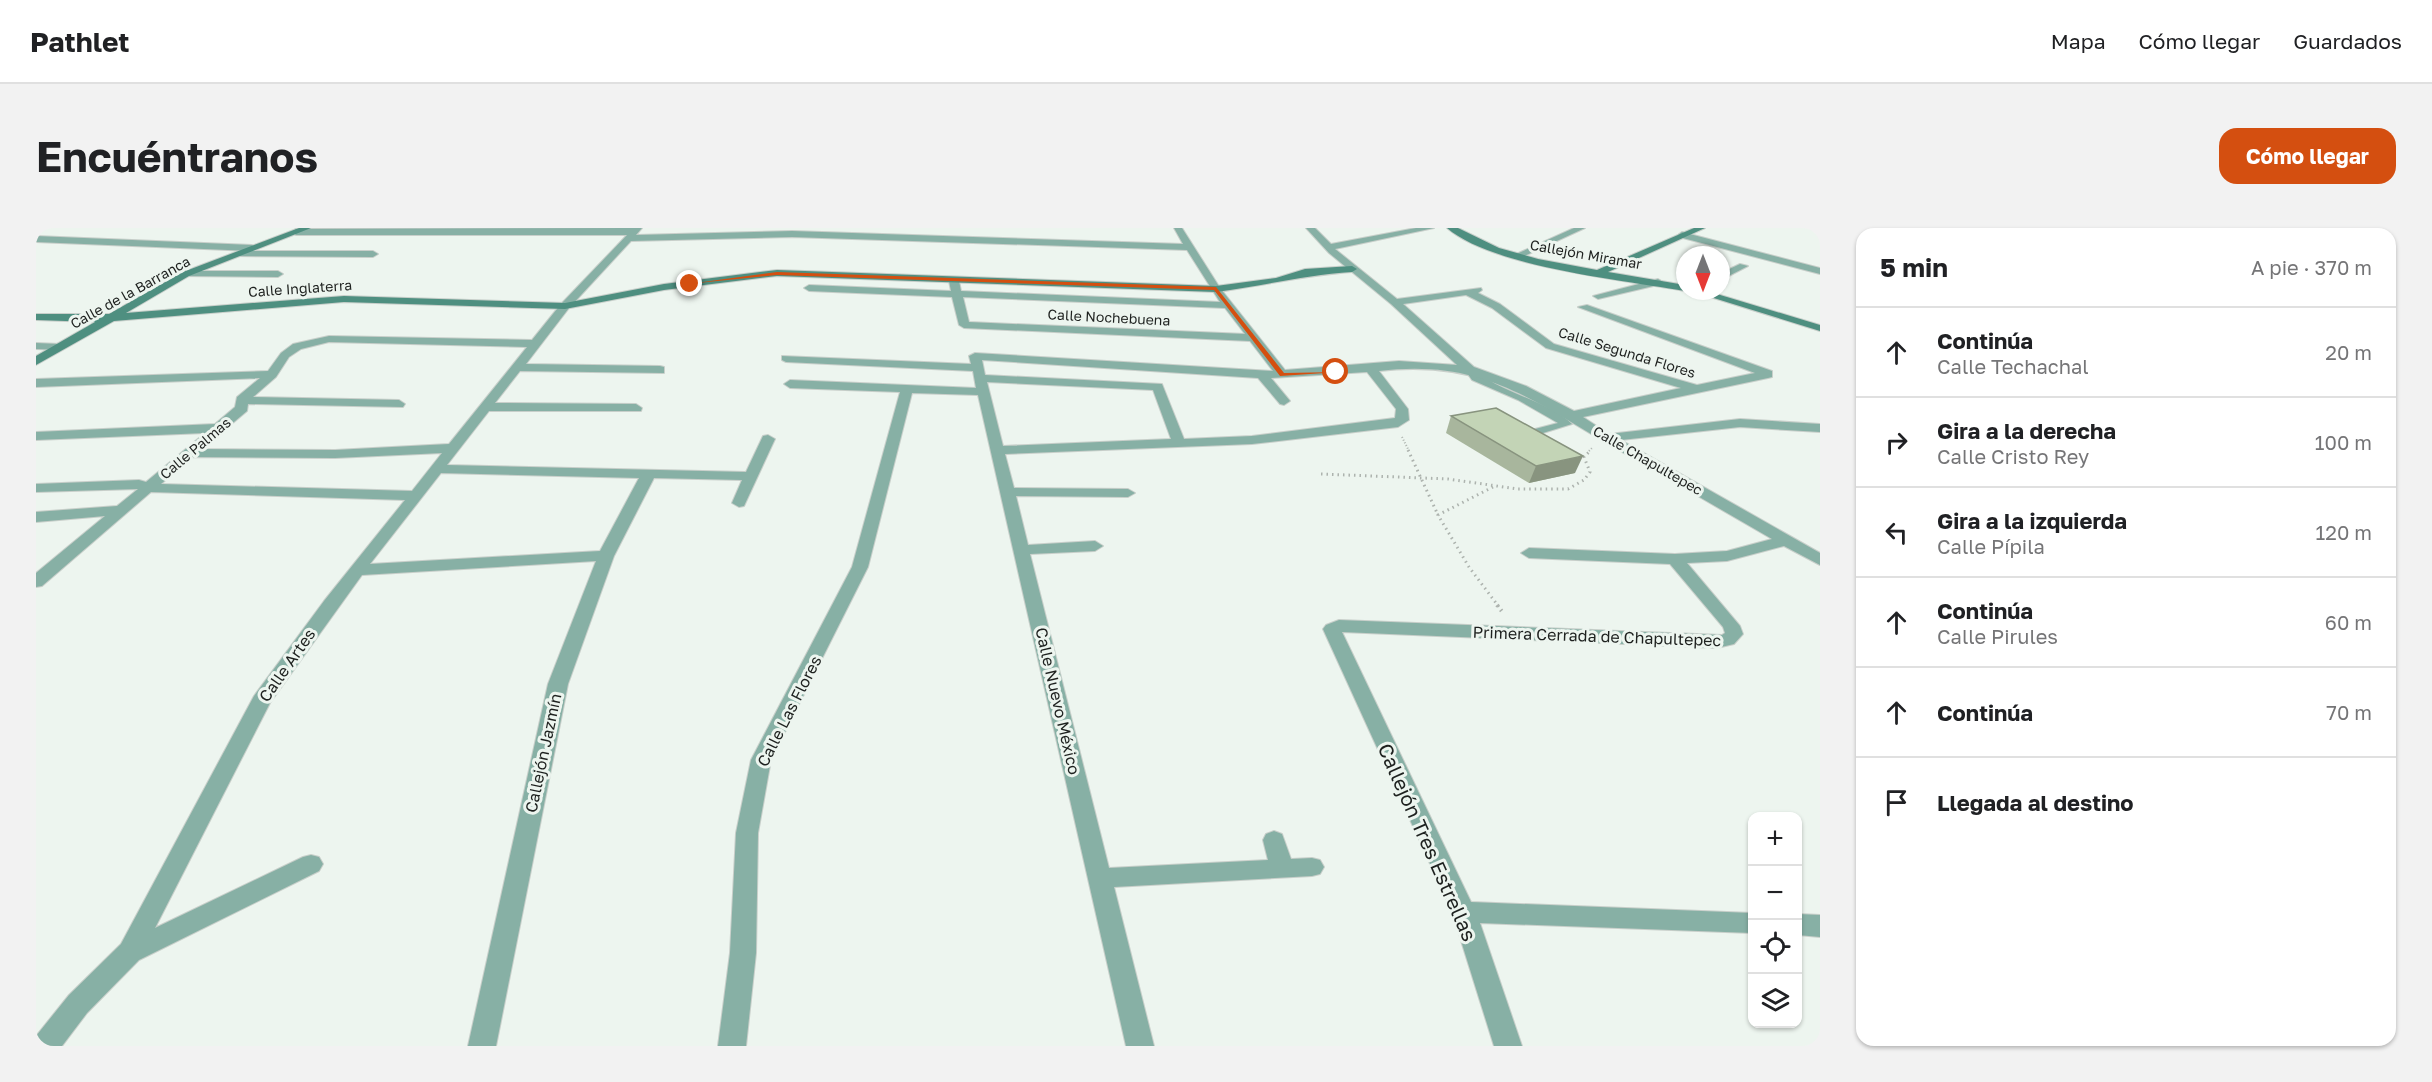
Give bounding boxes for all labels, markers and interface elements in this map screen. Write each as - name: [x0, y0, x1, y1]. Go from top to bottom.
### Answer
- text: Pathlet: [30, 25, 130, 58]
- text: Mapa: [2051, 28, 2106, 54]
- text: Cómo llegar: [2139, 28, 2260, 54]
- text: Guardados: [2293, 28, 2402, 54]
- button: Cómo llegar: [2219, 128, 2396, 184]
- text: Encuéntranos: [36, 131, 318, 181]
- street label: Callejón Miramar: [1529, 236, 1644, 272]
- north arrow: [1676, 246, 1730, 300]
- street label: Calle de la Barranca: [67, 252, 193, 332]
- text: 5 min: [1880, 252, 1948, 283]
- text: A pie · 370 m: [2251, 255, 2372, 279]
- route end: [676, 270, 702, 296]
- street label: Calle Inglaterra: [247, 276, 353, 300]
- street label: Calle Nochebuena: [1047, 305, 1171, 329]
- street label: Calle Segunda Flores: [1556, 323, 1698, 381]
- text: Continúa: [1937, 327, 2033, 354]
- icon: ahead: [1880, 336, 1913, 369]
- text: 20 m: [2325, 340, 2372, 364]
- text: Calle Techachal: [1937, 354, 2089, 378]
- route start: [1322, 358, 1348, 384]
- street label: Calle Palmas: [156, 414, 234, 482]
- text: Gira a la derecha: [1937, 417, 2116, 444]
- street label: Calle Chapultepec: [1590, 422, 1706, 498]
- icon: right: [1880, 426, 1913, 459]
- text: 100 m: [2315, 430, 2372, 454]
- text: Calle Cristo Rey: [1937, 444, 2089, 468]
- text: Gira a la izquierda: [1937, 507, 2127, 534]
- icon: left: [1880, 516, 1913, 549]
- text: 120 m: [2316, 520, 2372, 544]
- text: Calle Pípila: [1937, 534, 2045, 558]
- text: Continúa: [1937, 597, 2033, 624]
- icon: ahead: [1880, 606, 1913, 639]
- text: 60 m: [2325, 610, 2372, 634]
- street label: Primera Cerrada de Chapultepec: [1472, 622, 1722, 650]
- text: Calle Pirules: [1937, 624, 2058, 648]
- street label: Calle Artes: [255, 625, 319, 705]
- street label: Calle Nuevo México: [1031, 625, 1085, 777]
- street label: Calle Las Flores: [752, 652, 826, 770]
- street label: Callejón Jazmín: [521, 692, 565, 814]
- icon: ahead: [1880, 696, 1913, 729]
- text: Continúa: [1937, 699, 2033, 726]
- text: 70 m: [2326, 700, 2372, 724]
- street label: Callejón Tres Estrellas: [1374, 739, 1482, 945]
- icon: arrive: [1880, 786, 1913, 819]
- text: Llegada al destino: [1937, 789, 2134, 816]
- map controls: [1748, 812, 1802, 1028]
- button: +: [1748, 812, 1802, 866]
- button: −: [1748, 866, 1802, 920]
- button: locate: [1748, 920, 1802, 974]
- button: layers: [1748, 974, 1802, 1028]

